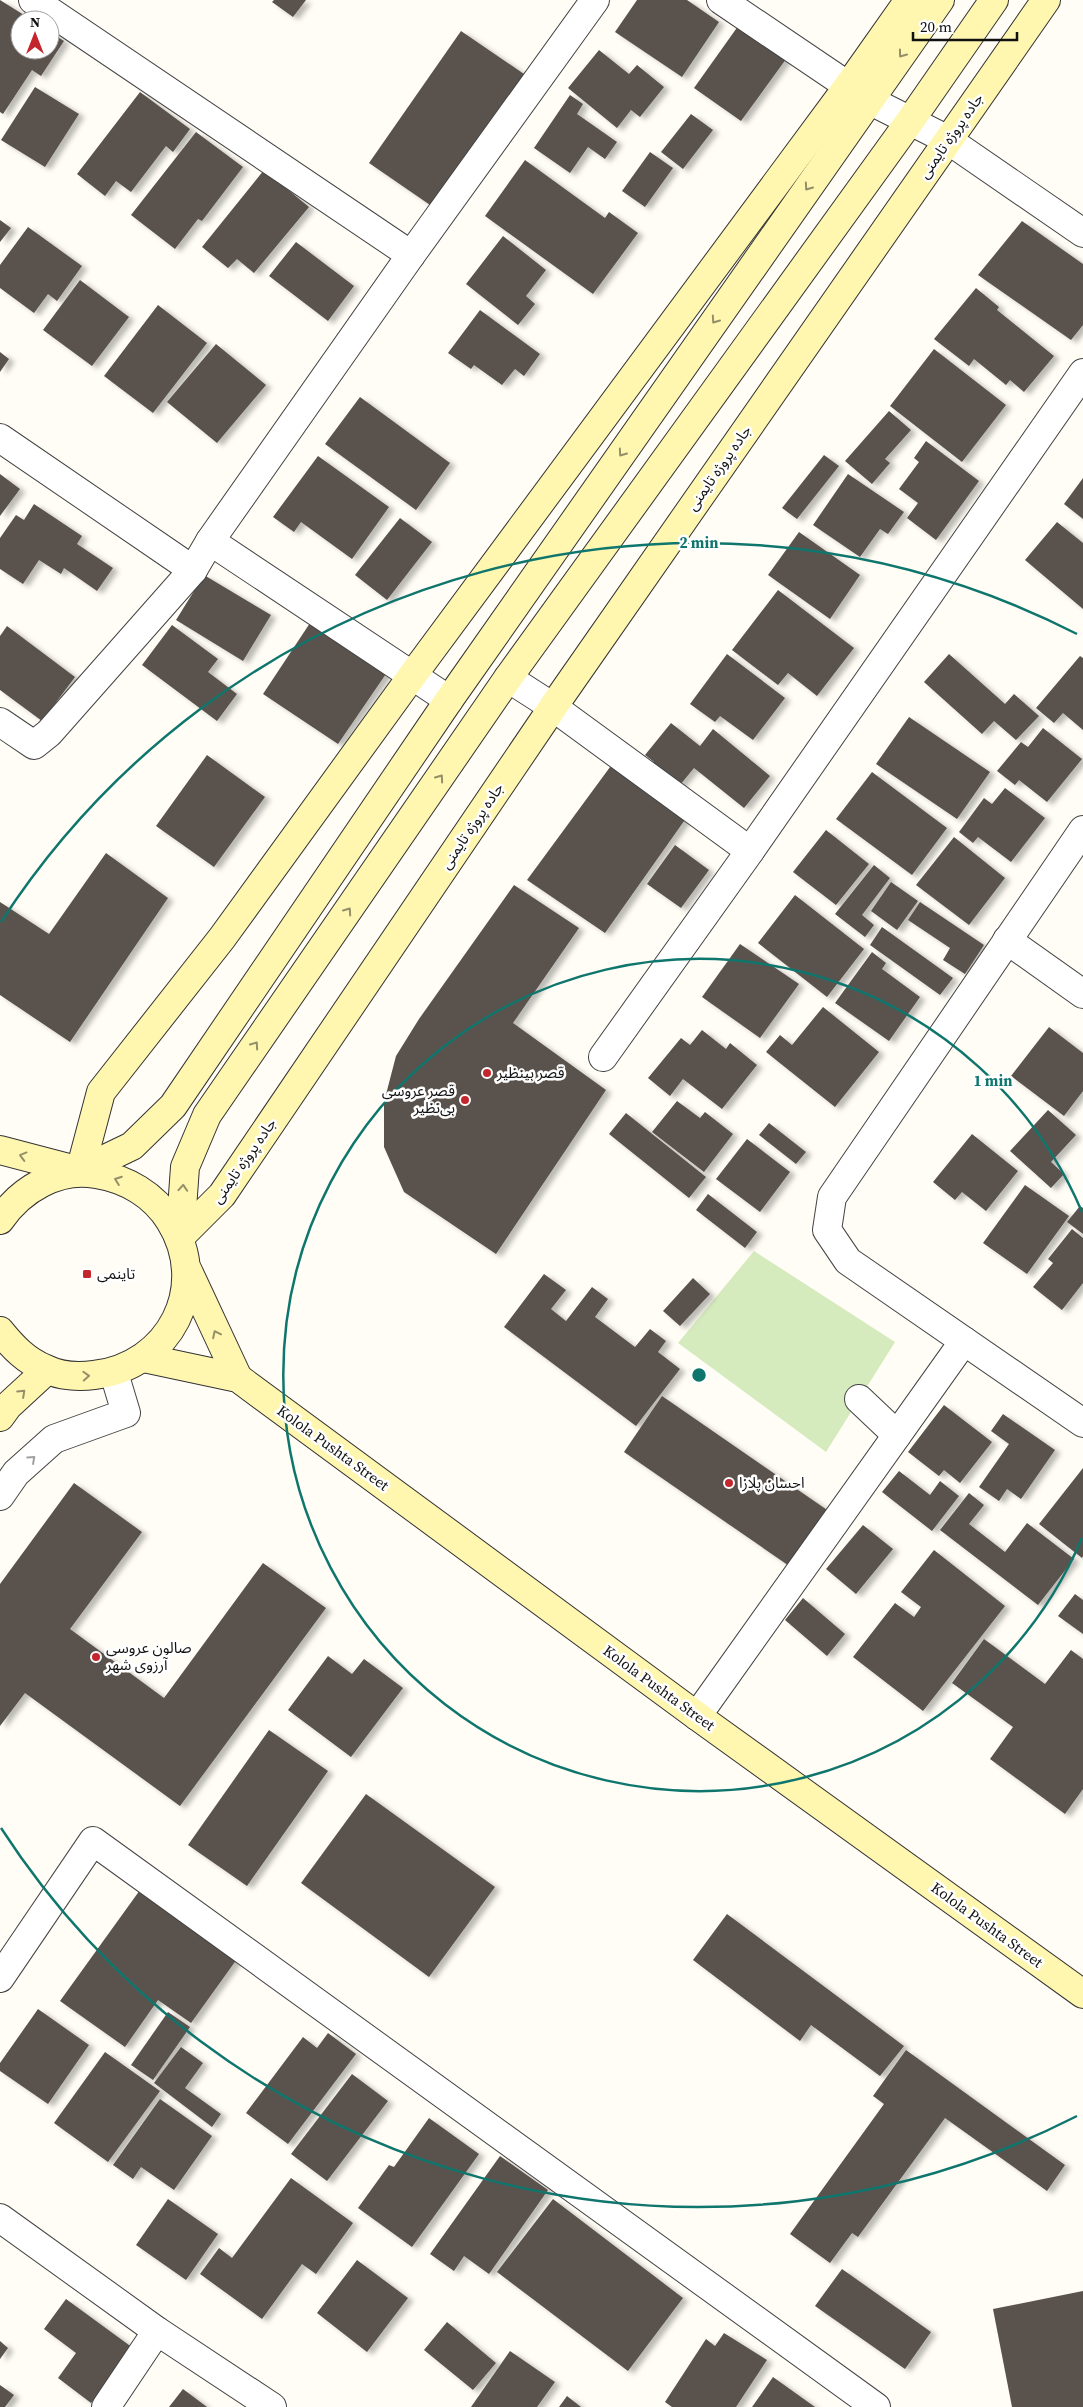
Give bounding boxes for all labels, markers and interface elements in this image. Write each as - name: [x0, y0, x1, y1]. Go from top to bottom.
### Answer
- north arrow: [10, 10, 60, 60]
- scale bar: [913, 10, 1017, 42]
- text: N: [30, 12, 40, 32]
- text: 20 m: [920, 16, 952, 37]
- one-way arrow: [899, 48, 908, 58]
- street label: جاده پروژه تایمنی: [913, 89, 988, 183]
- one-way arrow: [805, 181, 814, 191]
- one-way arrow: [712, 314, 721, 324]
- street label: جاده پروژه تایمنی: [681, 421, 756, 515]
- one-way arrow: [619, 447, 628, 457]
- text: 2 min: [680, 532, 718, 553]
- one-way arrow: [434, 774, 443, 783]
- street label: جاده پروژه تایمنی: [435, 778, 508, 873]
- one-way arrow: [341, 908, 351, 917]
- one-way arrow: [249, 1042, 258, 1051]
- place label: قصر بینظیر: [496, 1062, 565, 1083]
- marker: قصر بینظیر: [481, 1067, 493, 1079]
- text: 1 min: [974, 1070, 1012, 1091]
- place label: قصر عروسی بی‌نظیر: [382, 1080, 455, 1118]
- marker: قصر عروسی بی‌نظیر: [459, 1094, 471, 1106]
- street label: جاده پروژه تایمنی: [206, 1114, 281, 1208]
- one-way arrow: [18, 1151, 27, 1162]
- one-way arrow: [114, 1176, 123, 1186]
- one-way arrow: [178, 1184, 189, 1192]
- place label: تاینمی: [97, 1263, 135, 1284]
- marker: تاینمی: [81, 1268, 93, 1280]
- one-way arrow: [212, 1331, 222, 1340]
- centre of rings: [690, 1366, 708, 1384]
- one-way arrow: [82, 1370, 90, 1381]
- one-way arrow: [17, 1389, 26, 1398]
- street label: Kolola Pushta Street: [273, 1400, 394, 1495]
- one-way arrow: [26, 1456, 35, 1465]
- place label: احسان پلازا: [739, 1472, 804, 1493]
- marker: احسان پلازا: [723, 1477, 735, 1489]
- place label: صالون عروسی آرزوی شهر: [105, 1637, 192, 1675]
- street label: Kolola Pushta Street: [599, 1640, 720, 1735]
- marker: صالون عروسی آرزوی شهر: [90, 1651, 102, 1663]
- street label: Kolola Pushta Street: [927, 1877, 1048, 1972]

